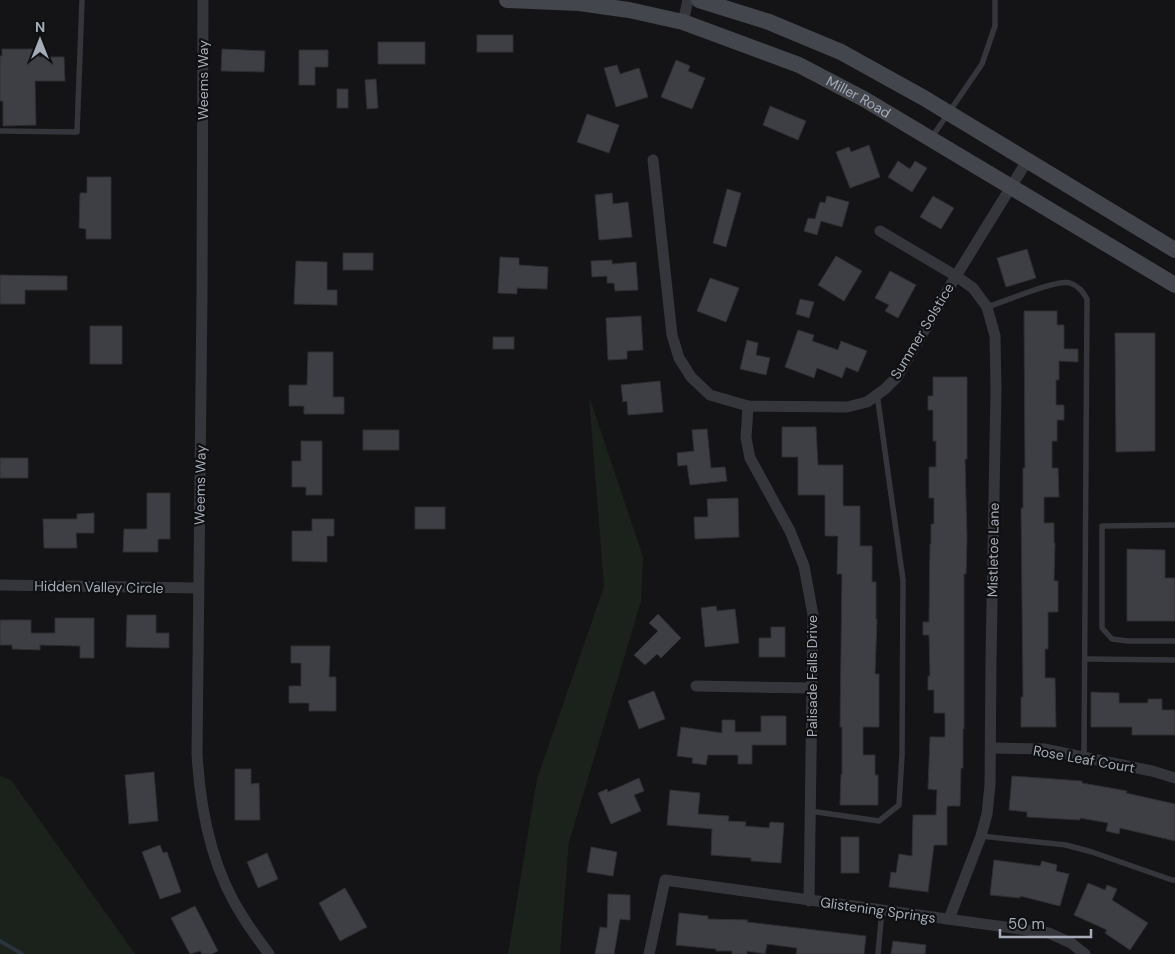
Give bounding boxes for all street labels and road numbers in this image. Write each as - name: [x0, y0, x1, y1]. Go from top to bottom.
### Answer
- street label: Weems Way: [194, 40, 212, 120]
- street label: Miller Road: [823, 72, 894, 122]
- street label: Summer Solstice: [886, 280, 958, 382]
- street label: Weems Way: [190, 445, 210, 525]
- street label: Mistletoe Lane: [983, 503, 1003, 597]
- street label: Hidden Valley Circle: [34, 577, 164, 597]
- street label: Palisade Falls Drive: [803, 615, 821, 737]
- street label: Rose Leaf Court: [1032, 741, 1136, 777]
- street label: Glistening Springs: [819, 893, 937, 927]

